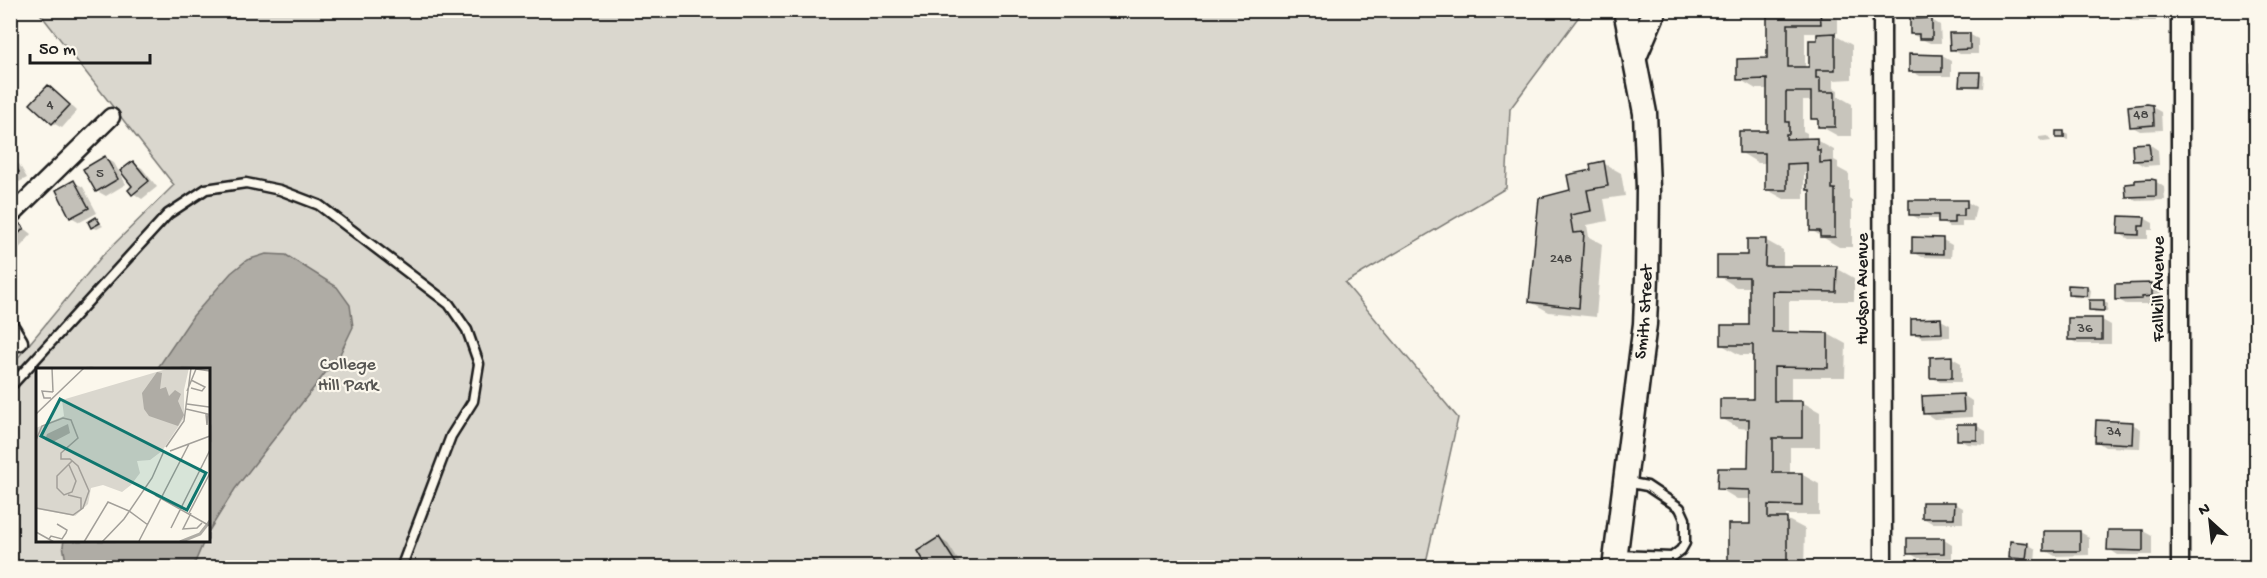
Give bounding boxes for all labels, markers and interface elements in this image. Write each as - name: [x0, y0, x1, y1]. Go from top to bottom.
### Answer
- scale bar: [30, 27, 150, 65]
- text: 50 m: [39, 40, 76, 61]
- house number: 4: [46, 96, 54, 114]
- house number: 48: [2133, 106, 2149, 124]
- house number: 5: [96, 165, 104, 183]
- street label: Hudson Avenue: [1853, 232, 1874, 345]
- street label: Fallkill Avenue: [2149, 236, 2170, 343]
- house number: 248: [1550, 250, 1572, 268]
- street label: Smith Street: [1630, 263, 1658, 360]
- house number: 36: [2076, 320, 2093, 338]
- park label: College Hill Park: [318, 355, 380, 397]
- inset map: [36, 368, 210, 542]
- house number: 34: [2106, 423, 2121, 441]
- north arrow: [2180, 491, 2240, 551]
- text: N: [2196, 500, 2214, 522]

